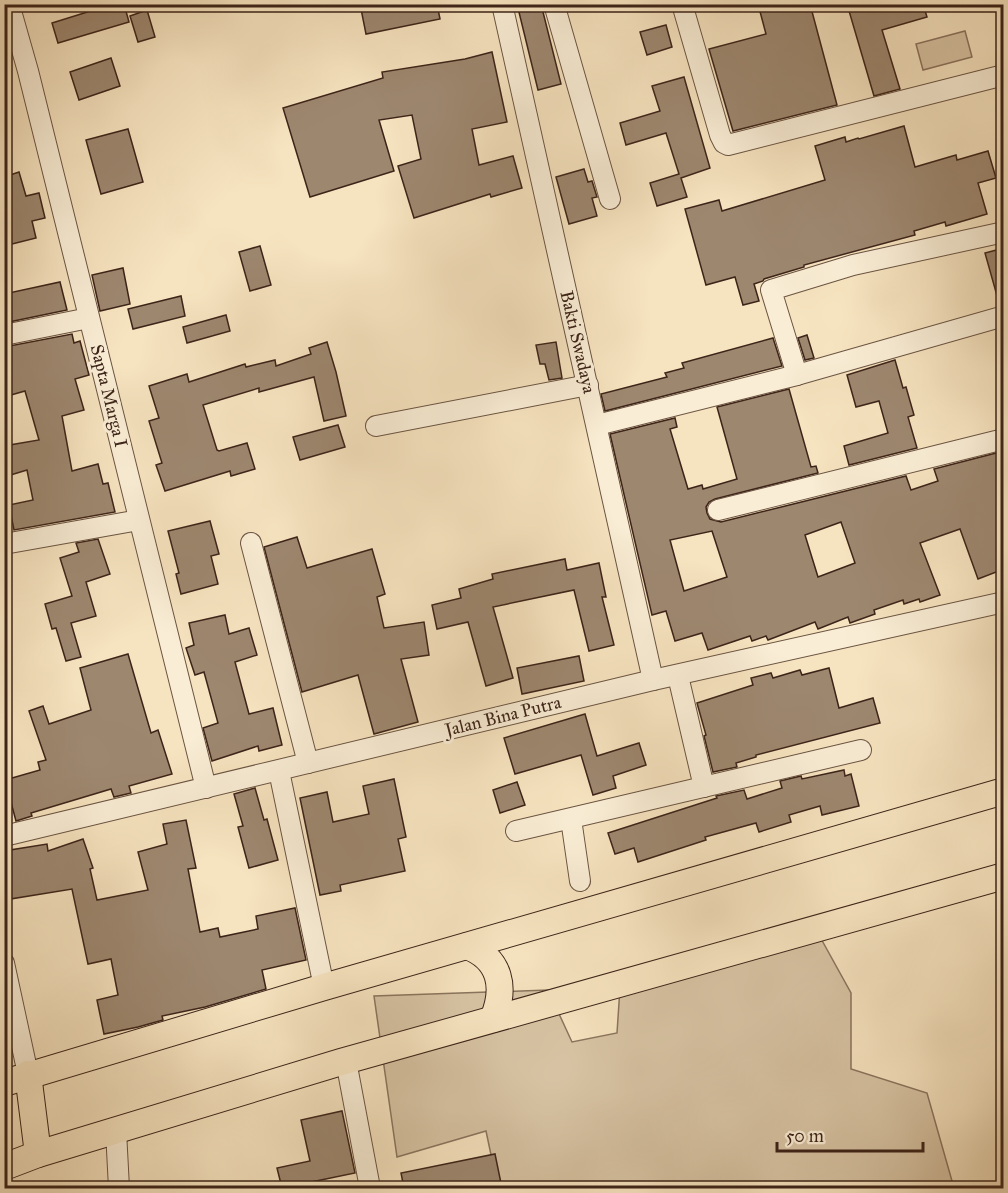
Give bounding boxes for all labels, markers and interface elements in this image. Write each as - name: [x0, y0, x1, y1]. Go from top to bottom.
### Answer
- street label: Bakti Swadaya: [555, 288, 601, 396]
- street label: Sapta Marga I: [85, 342, 132, 450]
- street label: Jalan Bina Putra: [441, 691, 564, 743]
- scale bar: [777, 1115, 922, 1153]
- text: 50 m: [786, 1125, 824, 1147]

